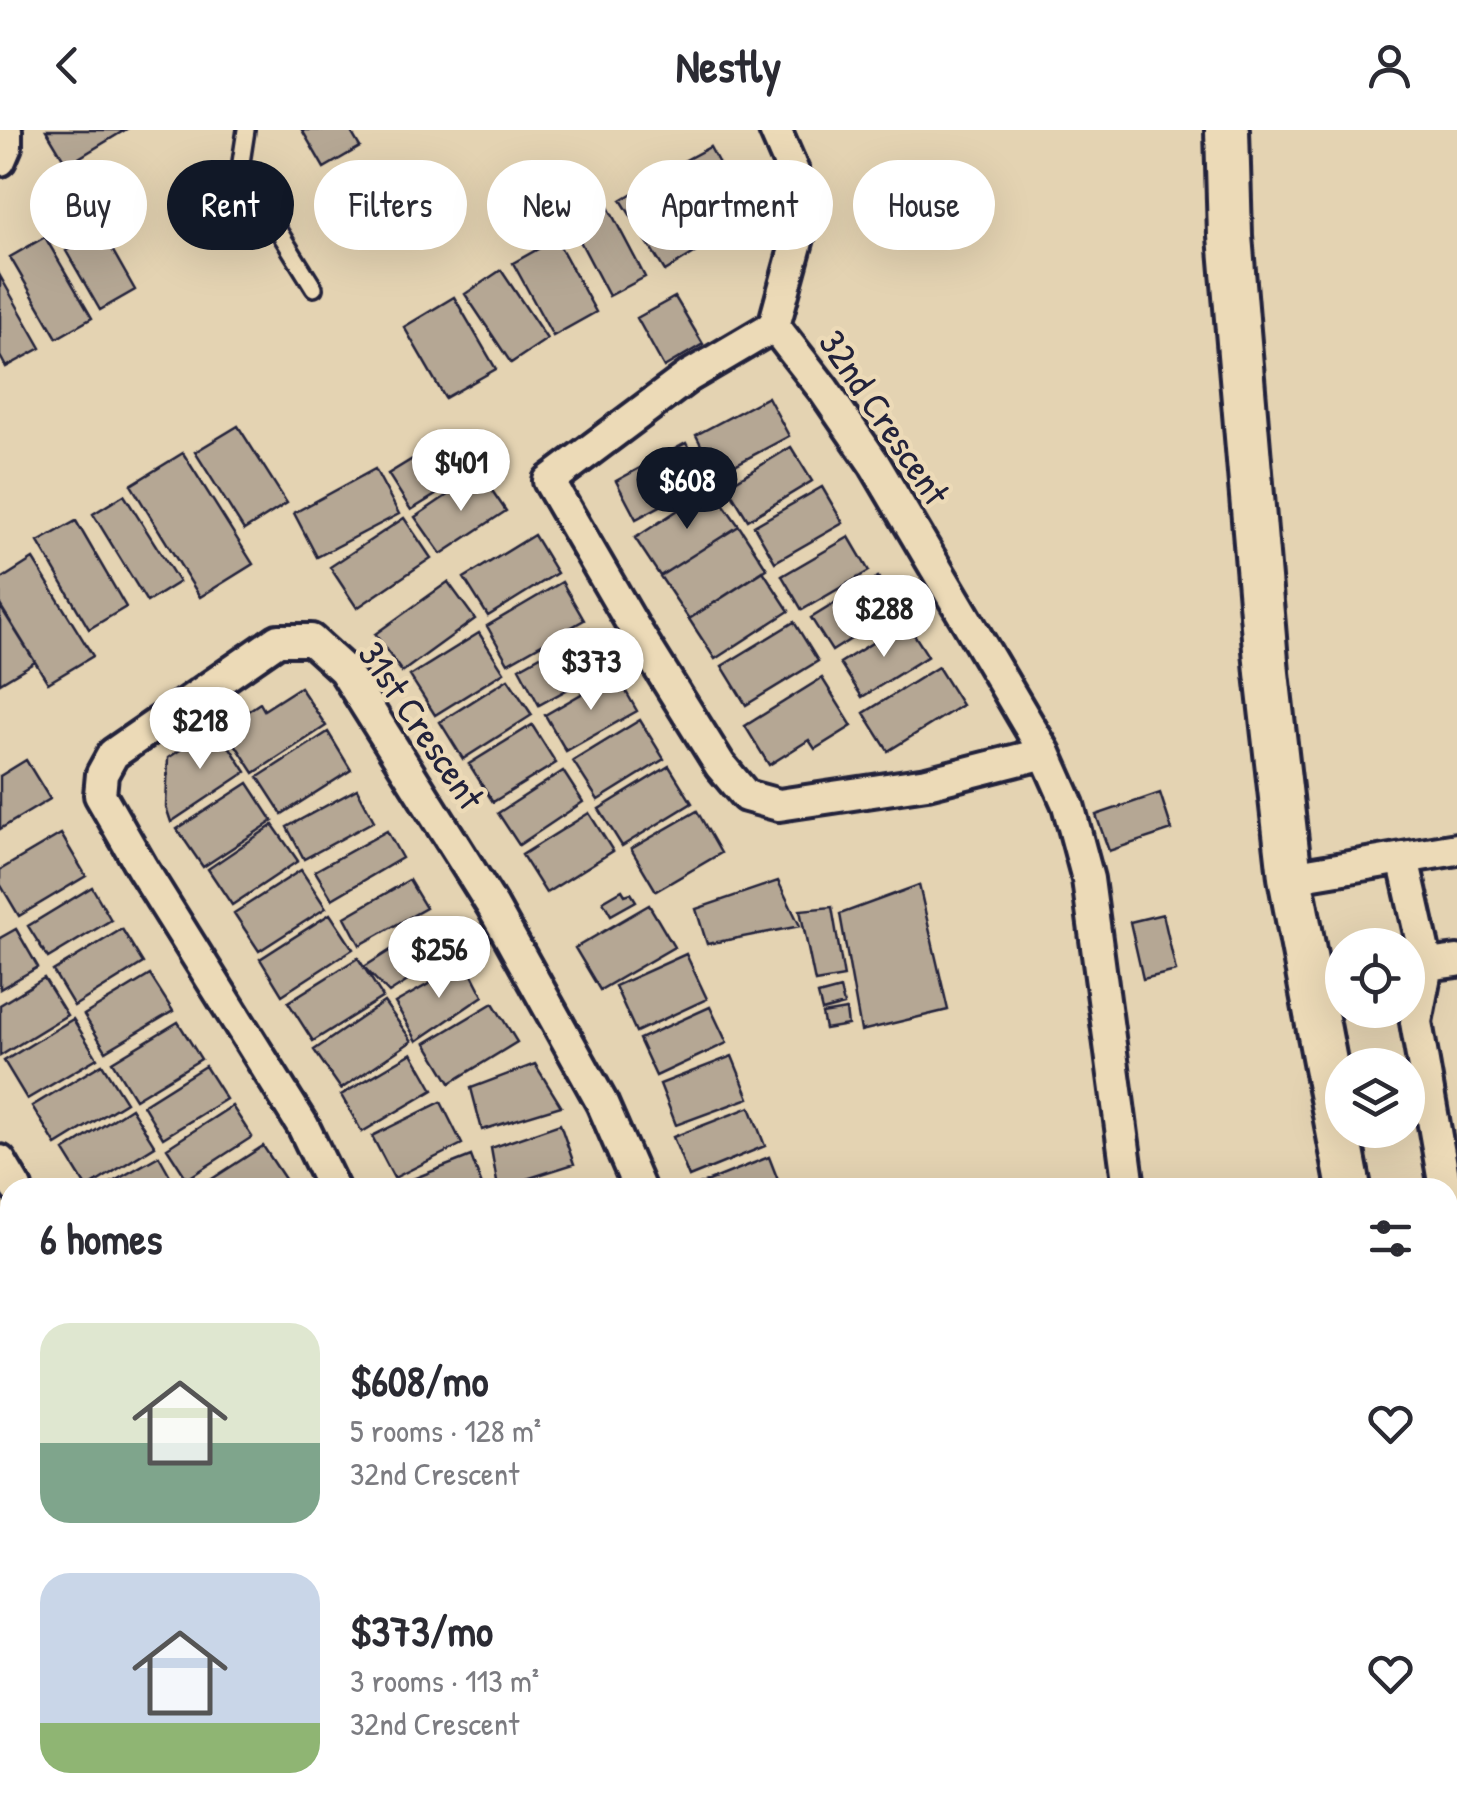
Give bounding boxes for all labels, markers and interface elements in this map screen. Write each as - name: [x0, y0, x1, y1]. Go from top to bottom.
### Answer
- text: Nestly: [676, 35, 781, 96]
- icon: back: [40, 38, 95, 93]
- icon: person: [1362, 38, 1417, 93]
- chip: Buy: [30, 160, 147, 250]
- chip: Rent: [167, 160, 294, 250]
- chip: Filters: [314, 160, 467, 250]
- chip: New: [487, 160, 606, 250]
- chip: Apartment: [626, 160, 833, 250]
- chip: House: [853, 160, 995, 250]
- street label: 32nd Crescent: [807, 319, 963, 516]
- pin: $401: [402, 429, 520, 514]
- text: $401: [434, 440, 488, 483]
- pin: $608: [628, 447, 746, 532]
- text: $608: [658, 458, 716, 501]
- pin: $288: [825, 575, 943, 660]
- text: $288: [855, 586, 913, 629]
- pin: $373: [532, 628, 650, 713]
- street label: 31st Crescent: [347, 631, 498, 820]
- text: $373: [561, 639, 621, 682]
- pin: $218: [141, 687, 259, 772]
- text: $218: [172, 698, 228, 741]
- pin: $256: [380, 916, 498, 1001]
- text: $256: [410, 927, 468, 970]
- map controls: [1325, 928, 1425, 1148]
- button: locate: [1325, 928, 1425, 1028]
- button: layers: [1325, 1048, 1425, 1148]
- text: 6 homes: [40, 1210, 162, 1267]
- icon: filters: [1363, 1211, 1418, 1266]
- text: $608/mo: [350, 1352, 488, 1409]
- icon: home: [120, 1363, 240, 1483]
- icon: heart: [1363, 1396, 1418, 1451]
- text: 5 rooms · 128 m²: [350, 1409, 541, 1452]
- text: 32nd Crescent: [350, 1452, 519, 1495]
- text: $373/mo: [350, 1602, 493, 1659]
- icon: home: [120, 1613, 240, 1733]
- icon: heart: [1363, 1646, 1418, 1701]
- text: 3 rooms · 113 m²: [350, 1659, 539, 1702]
- text: 32nd Crescent: [350, 1702, 519, 1745]

